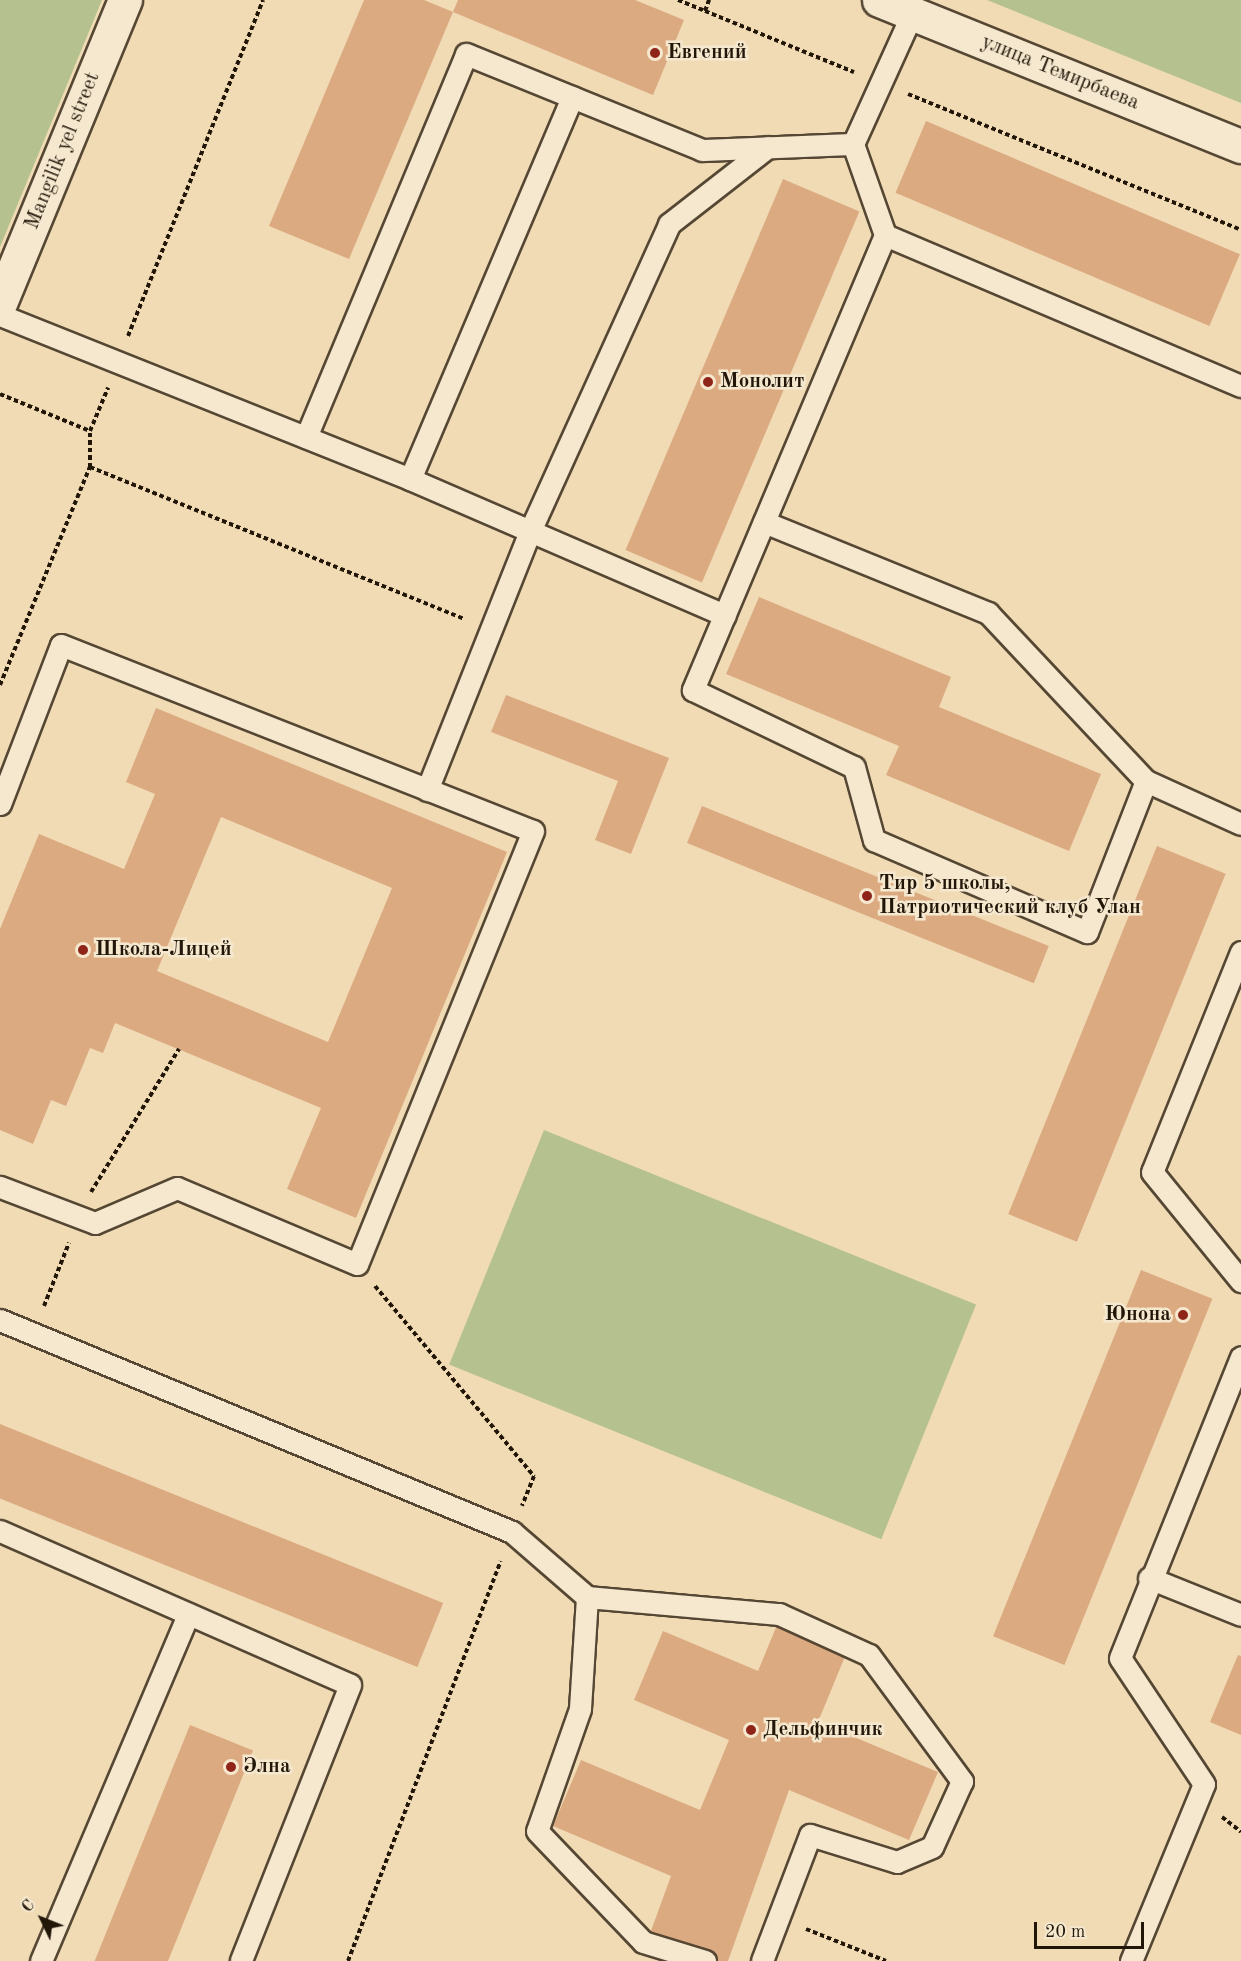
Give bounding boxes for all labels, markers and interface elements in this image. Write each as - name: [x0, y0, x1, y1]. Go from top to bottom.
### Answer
- street label: улица Темирбаева: [977, 30, 1143, 116]
- place label: Евгений: [667, 40, 747, 66]
- marker: Евгений: [648, 46, 662, 60]
- street label: Mangilik yel street: [20, 69, 106, 233]
- place label: Монолит: [720, 369, 804, 395]
- marker: Монолит: [701, 375, 715, 389]
- place label: Тир 5 школы, Патриотический клуб Улан: [879, 871, 1141, 921]
- marker: Тир 5 школы, Патриотический клуб Улан: [860, 889, 874, 903]
- place label: Школа-Лицей: [95, 937, 232, 963]
- marker: Школа-Лицей: [76, 943, 90, 957]
- place label: Юнона: [1105, 1302, 1171, 1328]
- marker: Юнона: [1176, 1308, 1190, 1322]
- place label: Дельфинчик: [763, 1717, 883, 1743]
- marker: Дельфинчик: [744, 1723, 758, 1737]
- place label: Элна: [243, 1754, 291, 1780]
- marker: Элна: [224, 1760, 238, 1774]
- north arrow: [12, 1889, 72, 1949]
- text: С: [19, 1897, 38, 1916]
- scale bar: [1037, 1910, 1146, 1948]
- text: 20 m: [1045, 1923, 1085, 1941]

